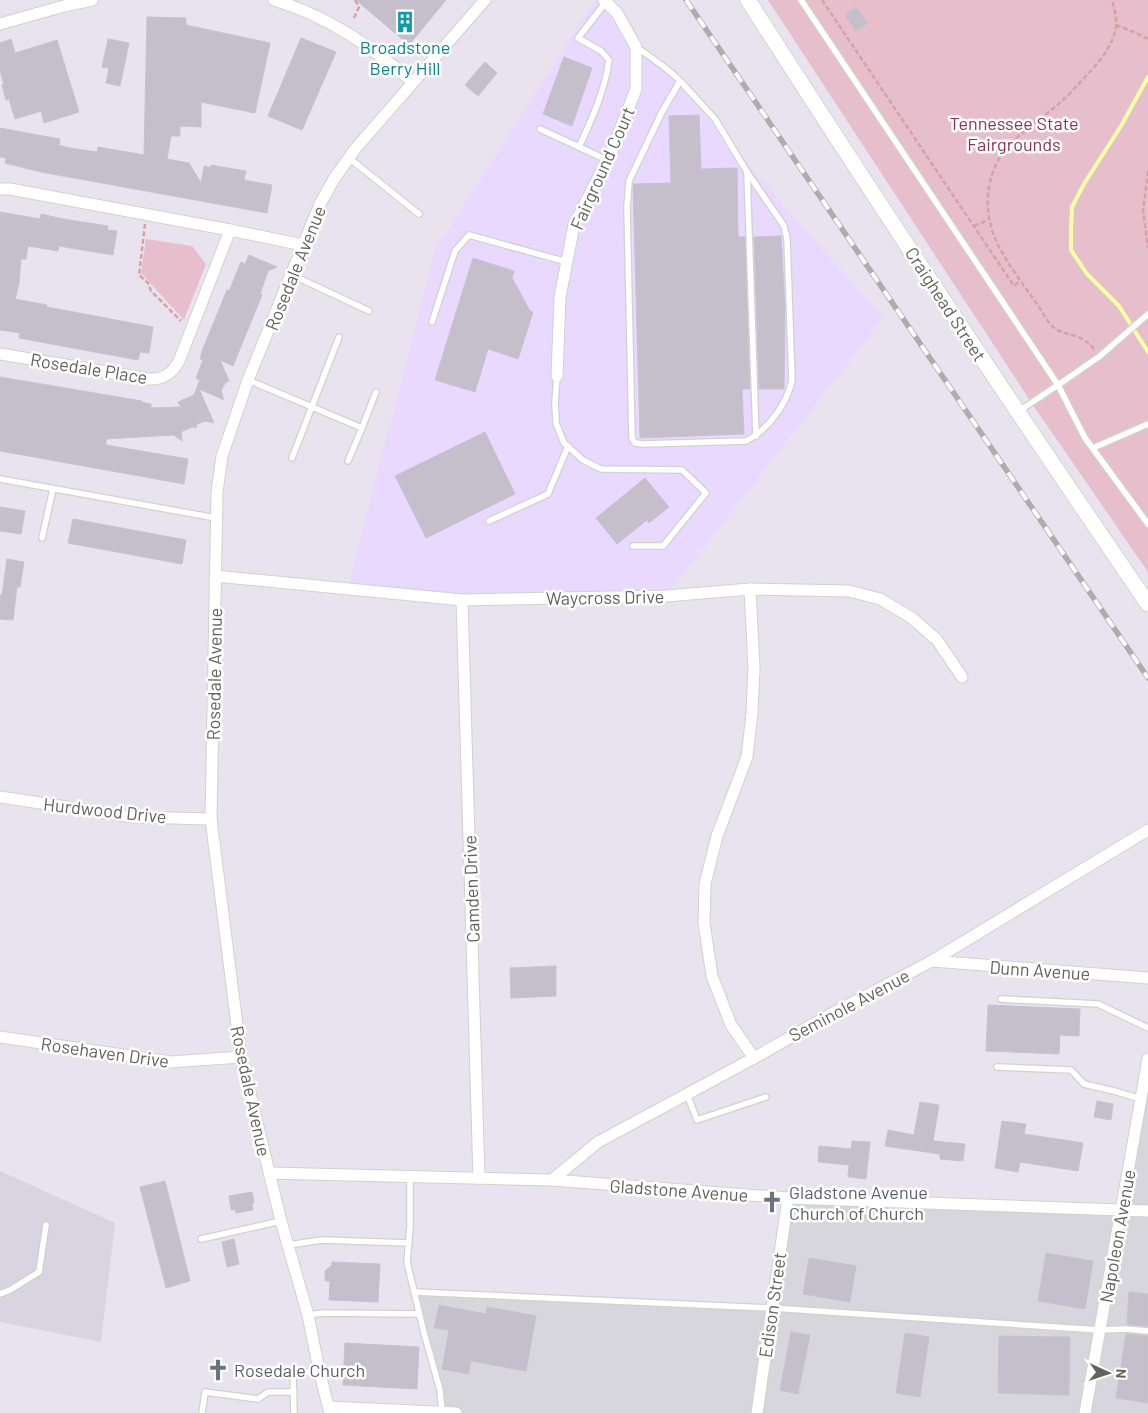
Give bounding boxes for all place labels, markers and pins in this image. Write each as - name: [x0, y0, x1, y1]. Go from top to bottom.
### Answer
- building icon: Broadstone Berry Hill: [392, 9, 418, 35]
- place label: Broadstone Berry Hill: [360, 36, 450, 79]
- place label: Gladstone Avenue Church of Church: [789, 1181, 928, 1224]
- church icon: Gladstone Avenue Church of Church: [759, 1189, 785, 1215]
- church icon: Rosedale Church: [205, 1357, 231, 1383]
- place label: Rosedale Church: [234, 1359, 365, 1381]

